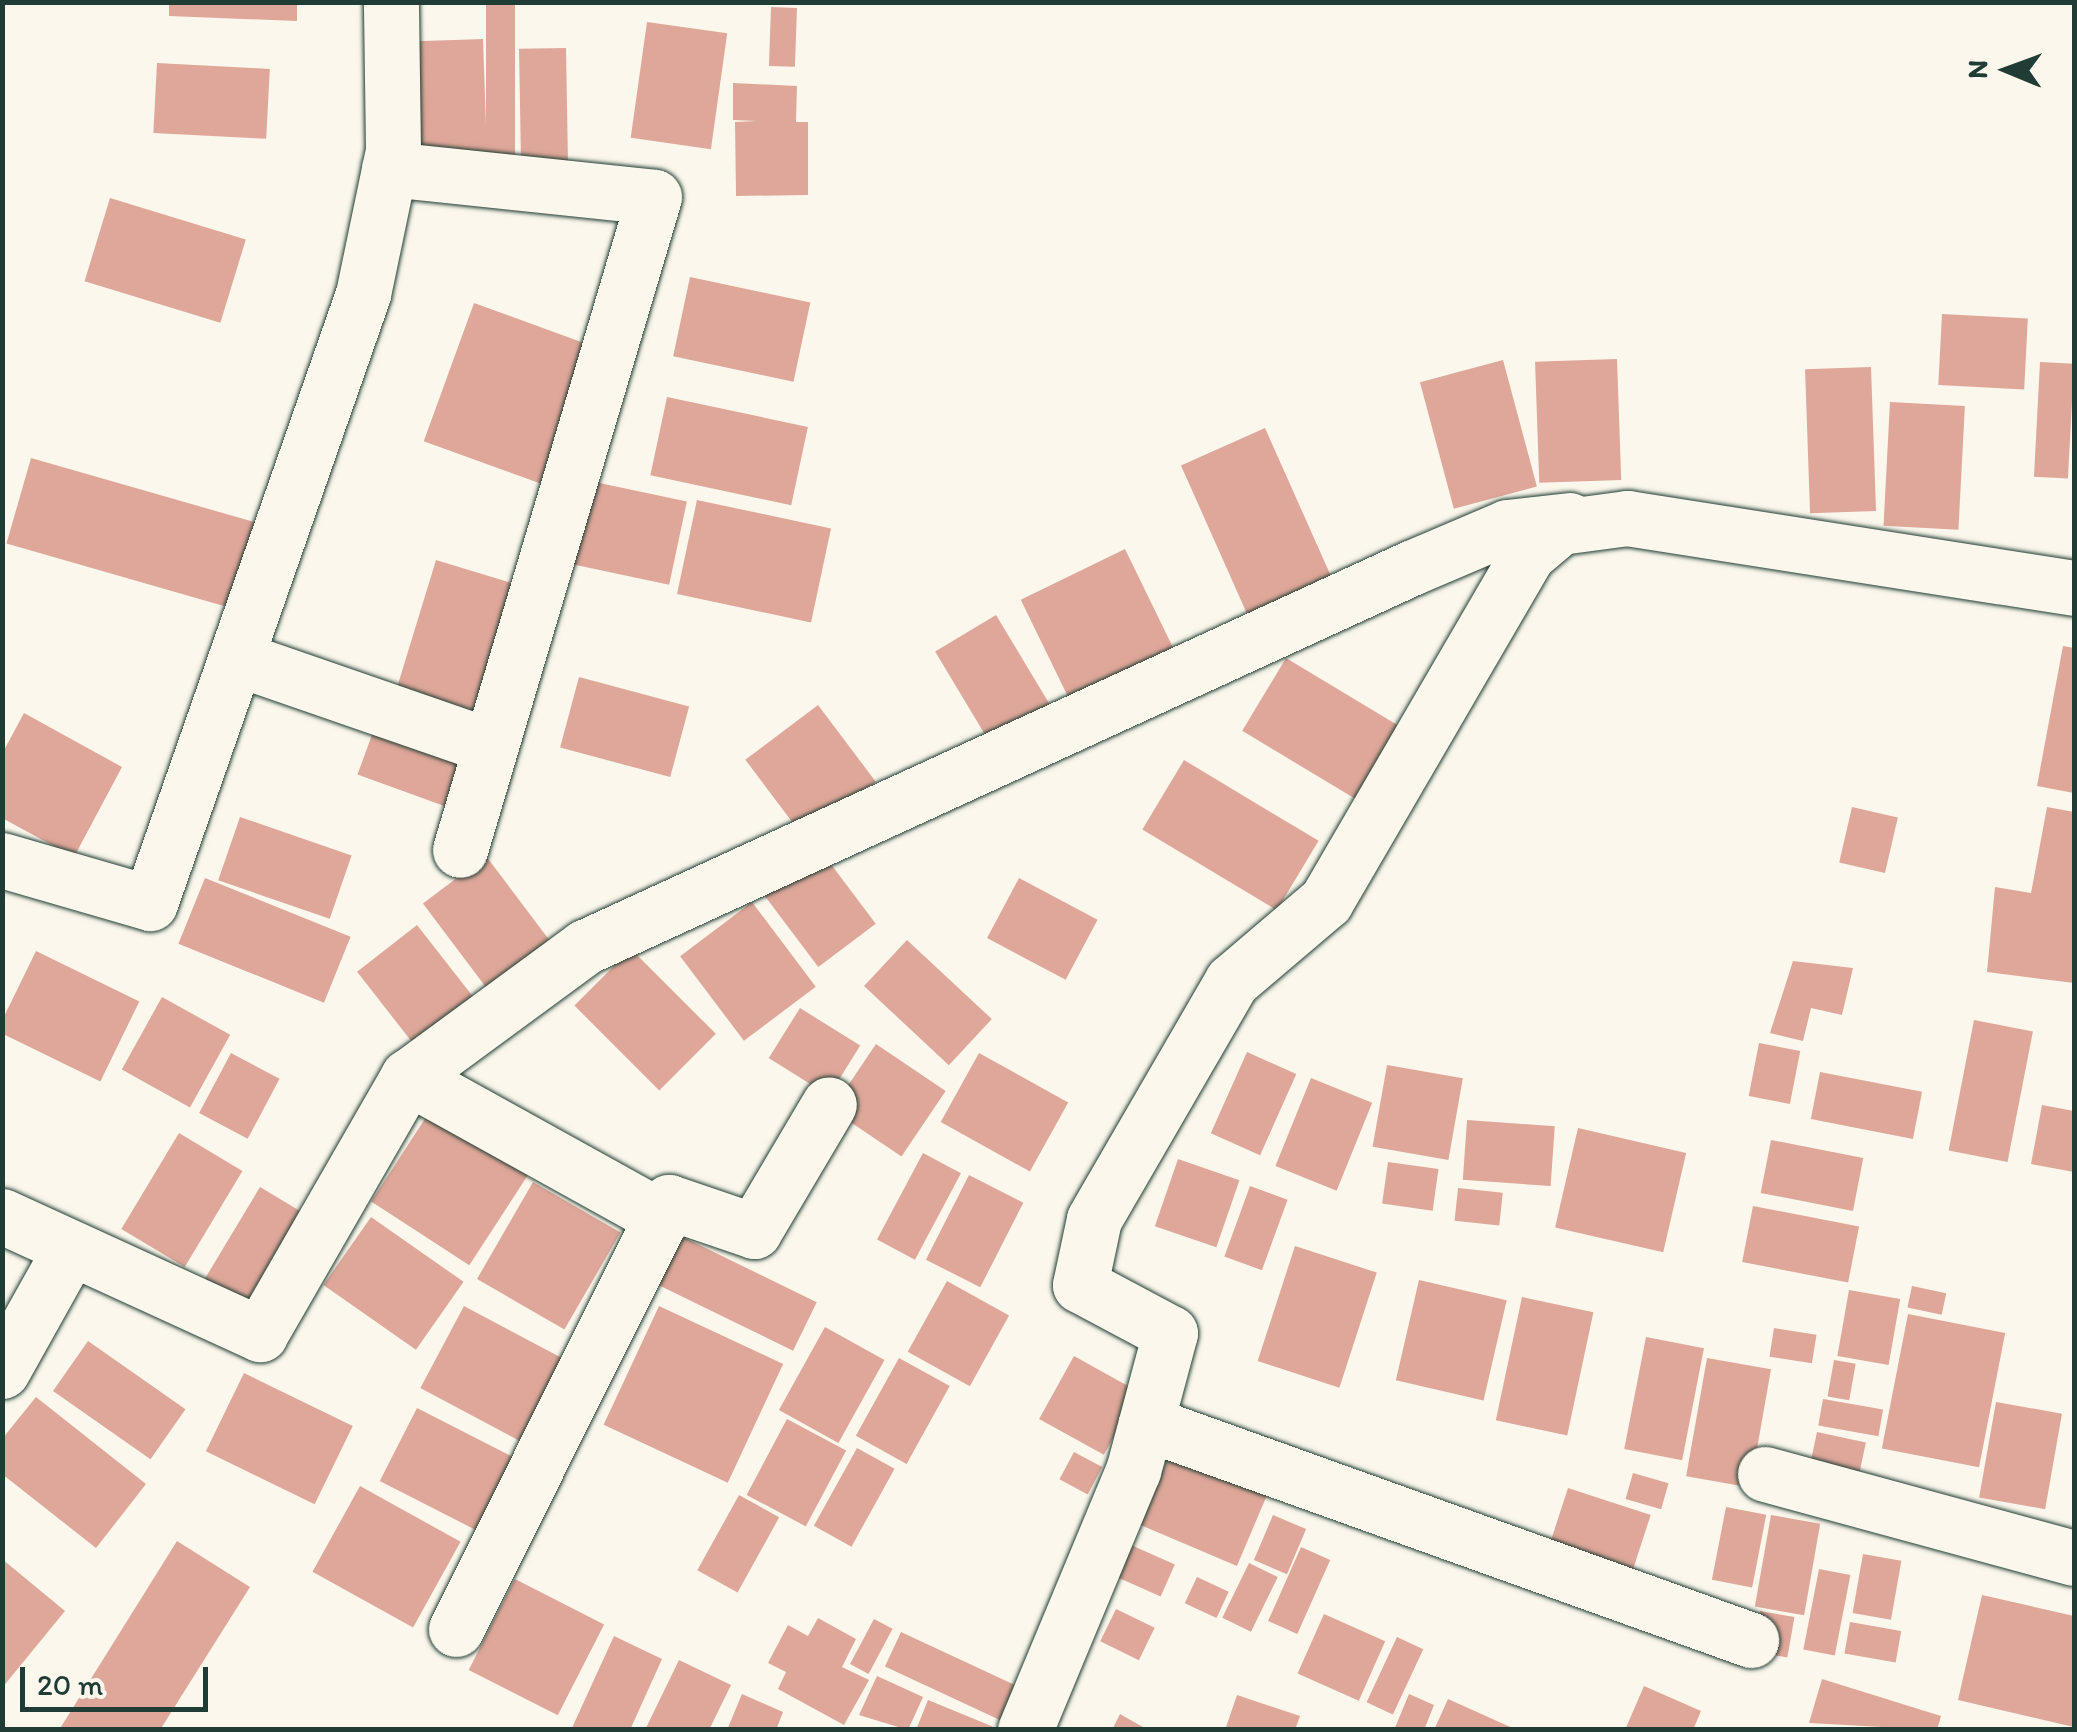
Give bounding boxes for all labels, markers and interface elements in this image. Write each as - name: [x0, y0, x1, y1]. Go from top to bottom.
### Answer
- north arrow: [1957, 20, 2057, 120]
- text: N: [1960, 60, 1994, 79]
- scale bar: [25, 1647, 212, 1709]
- text: 20 m: [37, 1666, 103, 1703]

